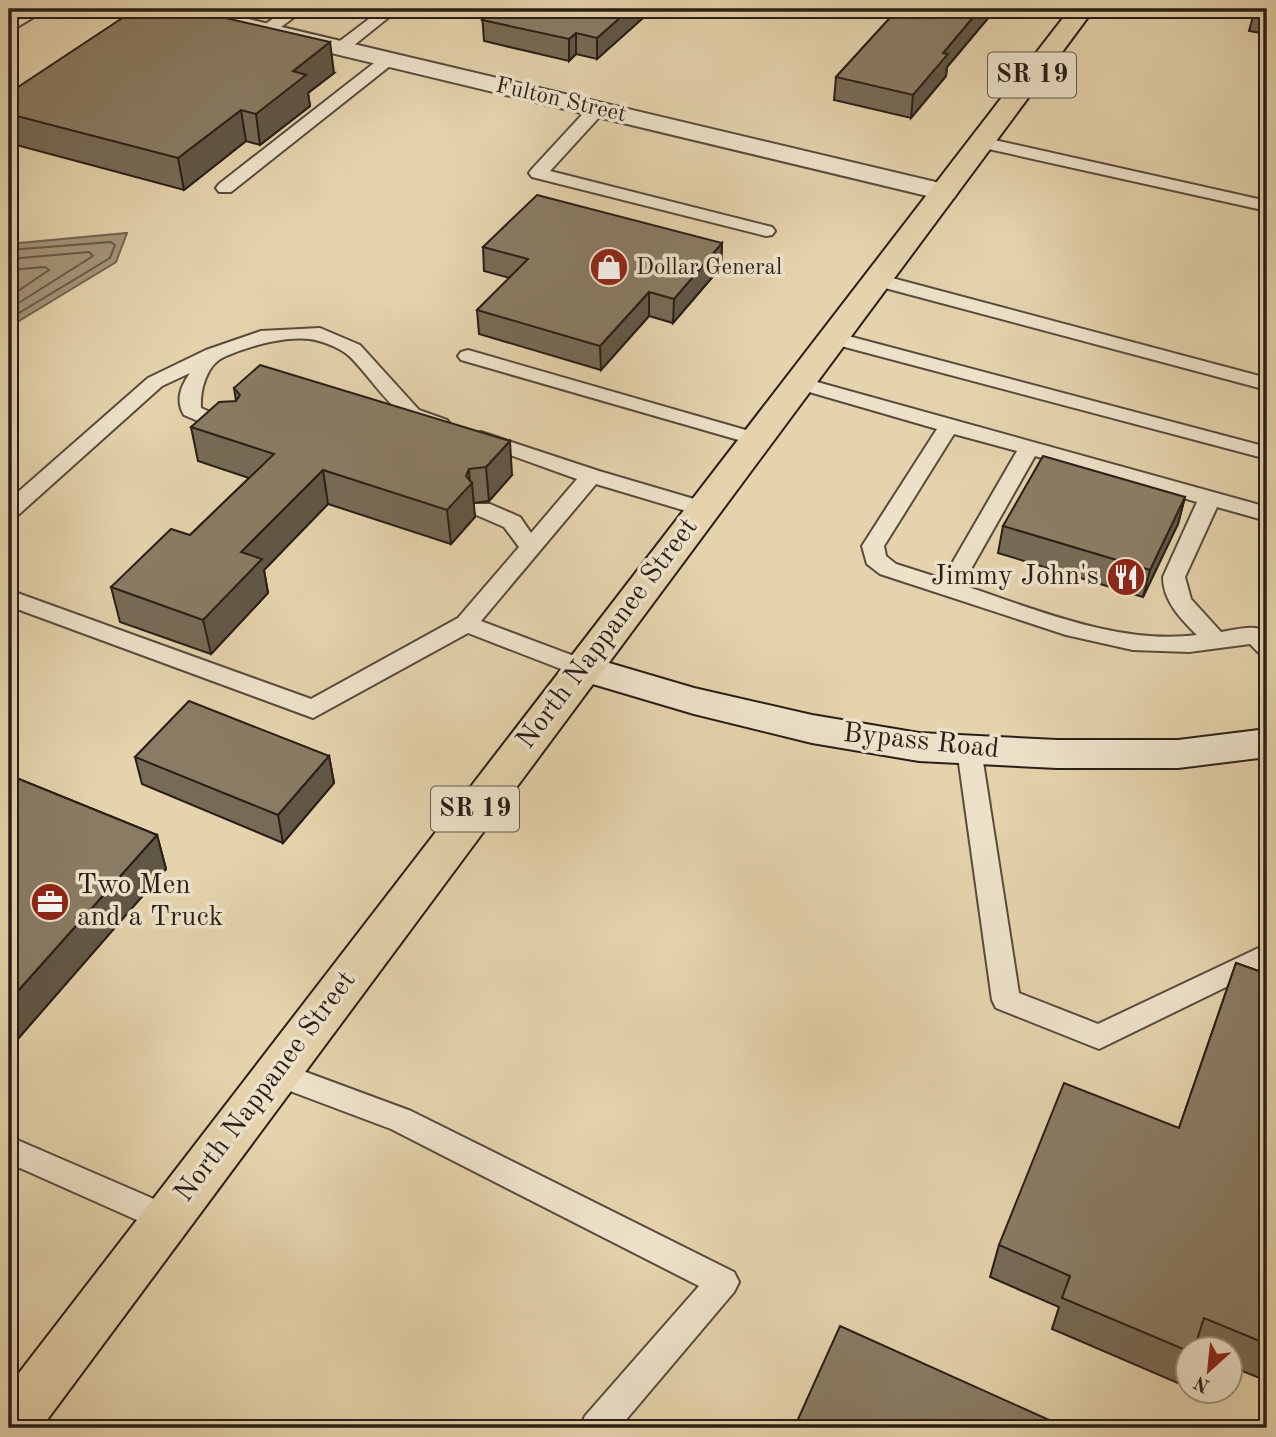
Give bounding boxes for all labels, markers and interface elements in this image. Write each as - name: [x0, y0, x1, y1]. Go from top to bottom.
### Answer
- road number: SR 19: [988, 52, 1076, 97]
- street label: Fulton Street: [493, 74, 629, 126]
- shop icon: Dollar General: [588, 246, 630, 288]
- place label: Dollar General: [636, 256, 782, 279]
- street label: North Nappanee Street: [512, 513, 704, 755]
- restaurant icon: Jimmy John's: [1105, 556, 1147, 598]
- place label: Jimmy John's: [931, 563, 1099, 591]
- street label: Bypass Road: [841, 720, 1001, 764]
- road number: SR 19: [431, 786, 519, 832]
- place label: Two Men and a Truck: [77, 872, 223, 932]
- office icon: Two Men and a Truck: [29, 881, 71, 923]
- street label: North Nappanee Street: [170, 966, 362, 1208]
- north arrow: [1174, 1336, 1244, 1406]
- text: N: [1191, 1371, 1213, 1395]

